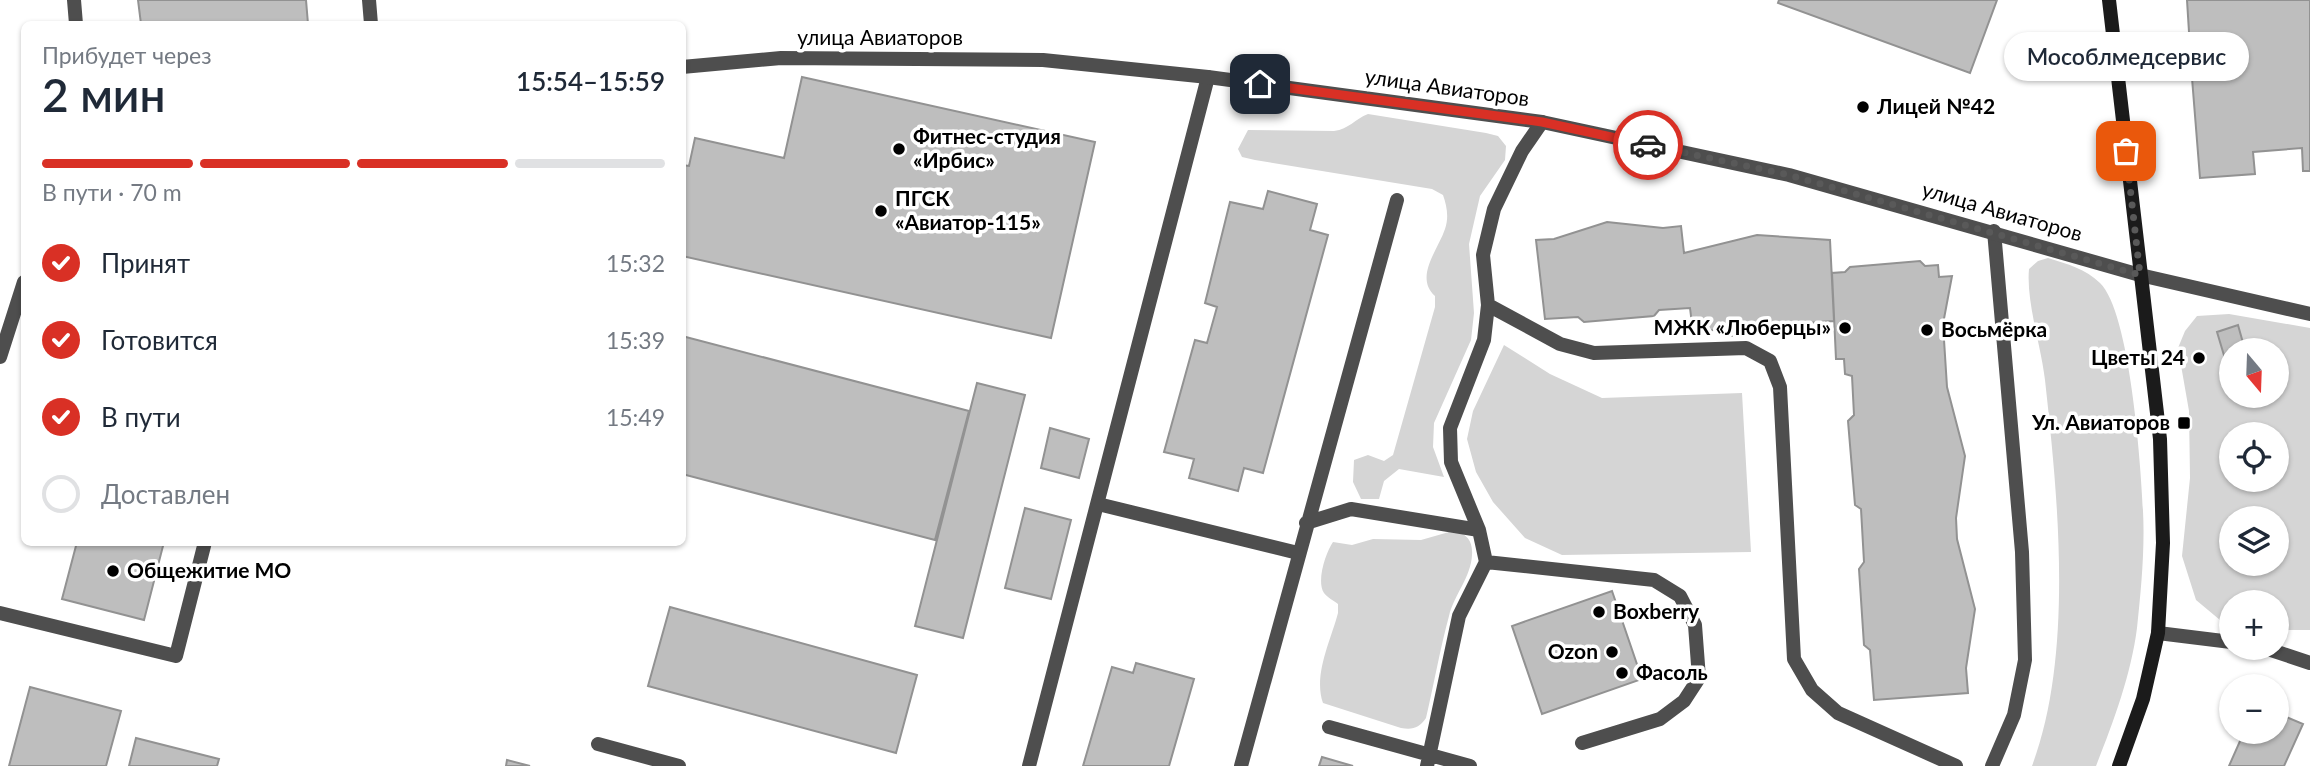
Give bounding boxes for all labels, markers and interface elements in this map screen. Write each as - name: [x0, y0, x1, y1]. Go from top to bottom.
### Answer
- street label: улица Авиаторов: [797, 24, 963, 49]
- callout: Мособлмедсервис: [2004, 32, 2248, 81]
- text: Прибудет через: [42, 41, 212, 69]
- text: Мособлмедсервис: [2027, 42, 2226, 70]
- pin: [1230, 54, 1290, 114]
- street label: улица Авиаторов: [1363, 63, 1531, 110]
- text: 15:54–15:59: [516, 65, 665, 97]
- icon: home: [1241, 65, 1279, 103]
- text: 2 мин: [42, 67, 166, 122]
- place label: Лицей №42: [1876, 93, 1995, 118]
- marker: Лицей №42: [1855, 99, 1871, 115]
- courier: [1613, 110, 1683, 180]
- pin: [2096, 121, 2156, 181]
- place label: Фитнес-студия «Ирбис»: [913, 123, 1061, 172]
- icon: car: [1629, 126, 1667, 164]
- icon: bag: [2107, 132, 2145, 170]
- marker: Фитнес-студия «Ирбис»: [891, 141, 907, 157]
- street label: улица Авиаторов: [1919, 176, 2086, 245]
- text: В пути · 70 m: [42, 178, 182, 206]
- place label: ПГСК «Авиатор-115»: [895, 185, 1041, 234]
- marker: ПГСК «Авиатор-115»: [873, 203, 889, 219]
- icon: check: [42, 244, 80, 282]
- text: Принят: [101, 247, 190, 279]
- text: 15:32: [606, 249, 665, 277]
- place label: МЖК «Люберцы»: [1654, 314, 1831, 339]
- place label: Восьмёрка: [1941, 316, 2047, 341]
- marker: МЖК «Люберцы»: [1837, 320, 1853, 336]
- icon: check: [42, 321, 80, 359]
- marker: Восьмёрка: [1919, 322, 1935, 338]
- text: Готовится: [101, 324, 218, 356]
- text: 15:39: [606, 326, 665, 354]
- north arrow: [2219, 338, 2289, 408]
- map controls: [2219, 338, 2289, 744]
- place label: Цветы 24: [2091, 344, 2185, 369]
- marker: Цветы 24: [2191, 350, 2207, 366]
- icon: check: [42, 398, 80, 436]
- text: В пути: [101, 401, 181, 433]
- text: 15:49: [606, 403, 665, 431]
- place label: Ул. Авиаторов: [2031, 409, 2170, 434]
- marker: Ул. Авиаторов: [2176, 415, 2192, 431]
- button: locate: [2219, 422, 2289, 492]
- text: Доставлен: [101, 478, 230, 510]
- button: layers: [2219, 506, 2289, 576]
- place label: Общежитие МО: [127, 557, 291, 582]
- marker: Общежитие МО: [105, 563, 121, 579]
- button: +: [2219, 590, 2289, 660]
- place label: Boxberry: [1613, 598, 1700, 623]
- marker: Boxberry: [1591, 604, 1607, 620]
- place label: Ozon: [1548, 638, 1598, 663]
- marker: Ozon: [1604, 644, 1620, 660]
- place label: Фасоль: [1636, 659, 1708, 684]
- marker: Фасоль: [1614, 665, 1630, 681]
- button: −: [2219, 674, 2289, 744]

